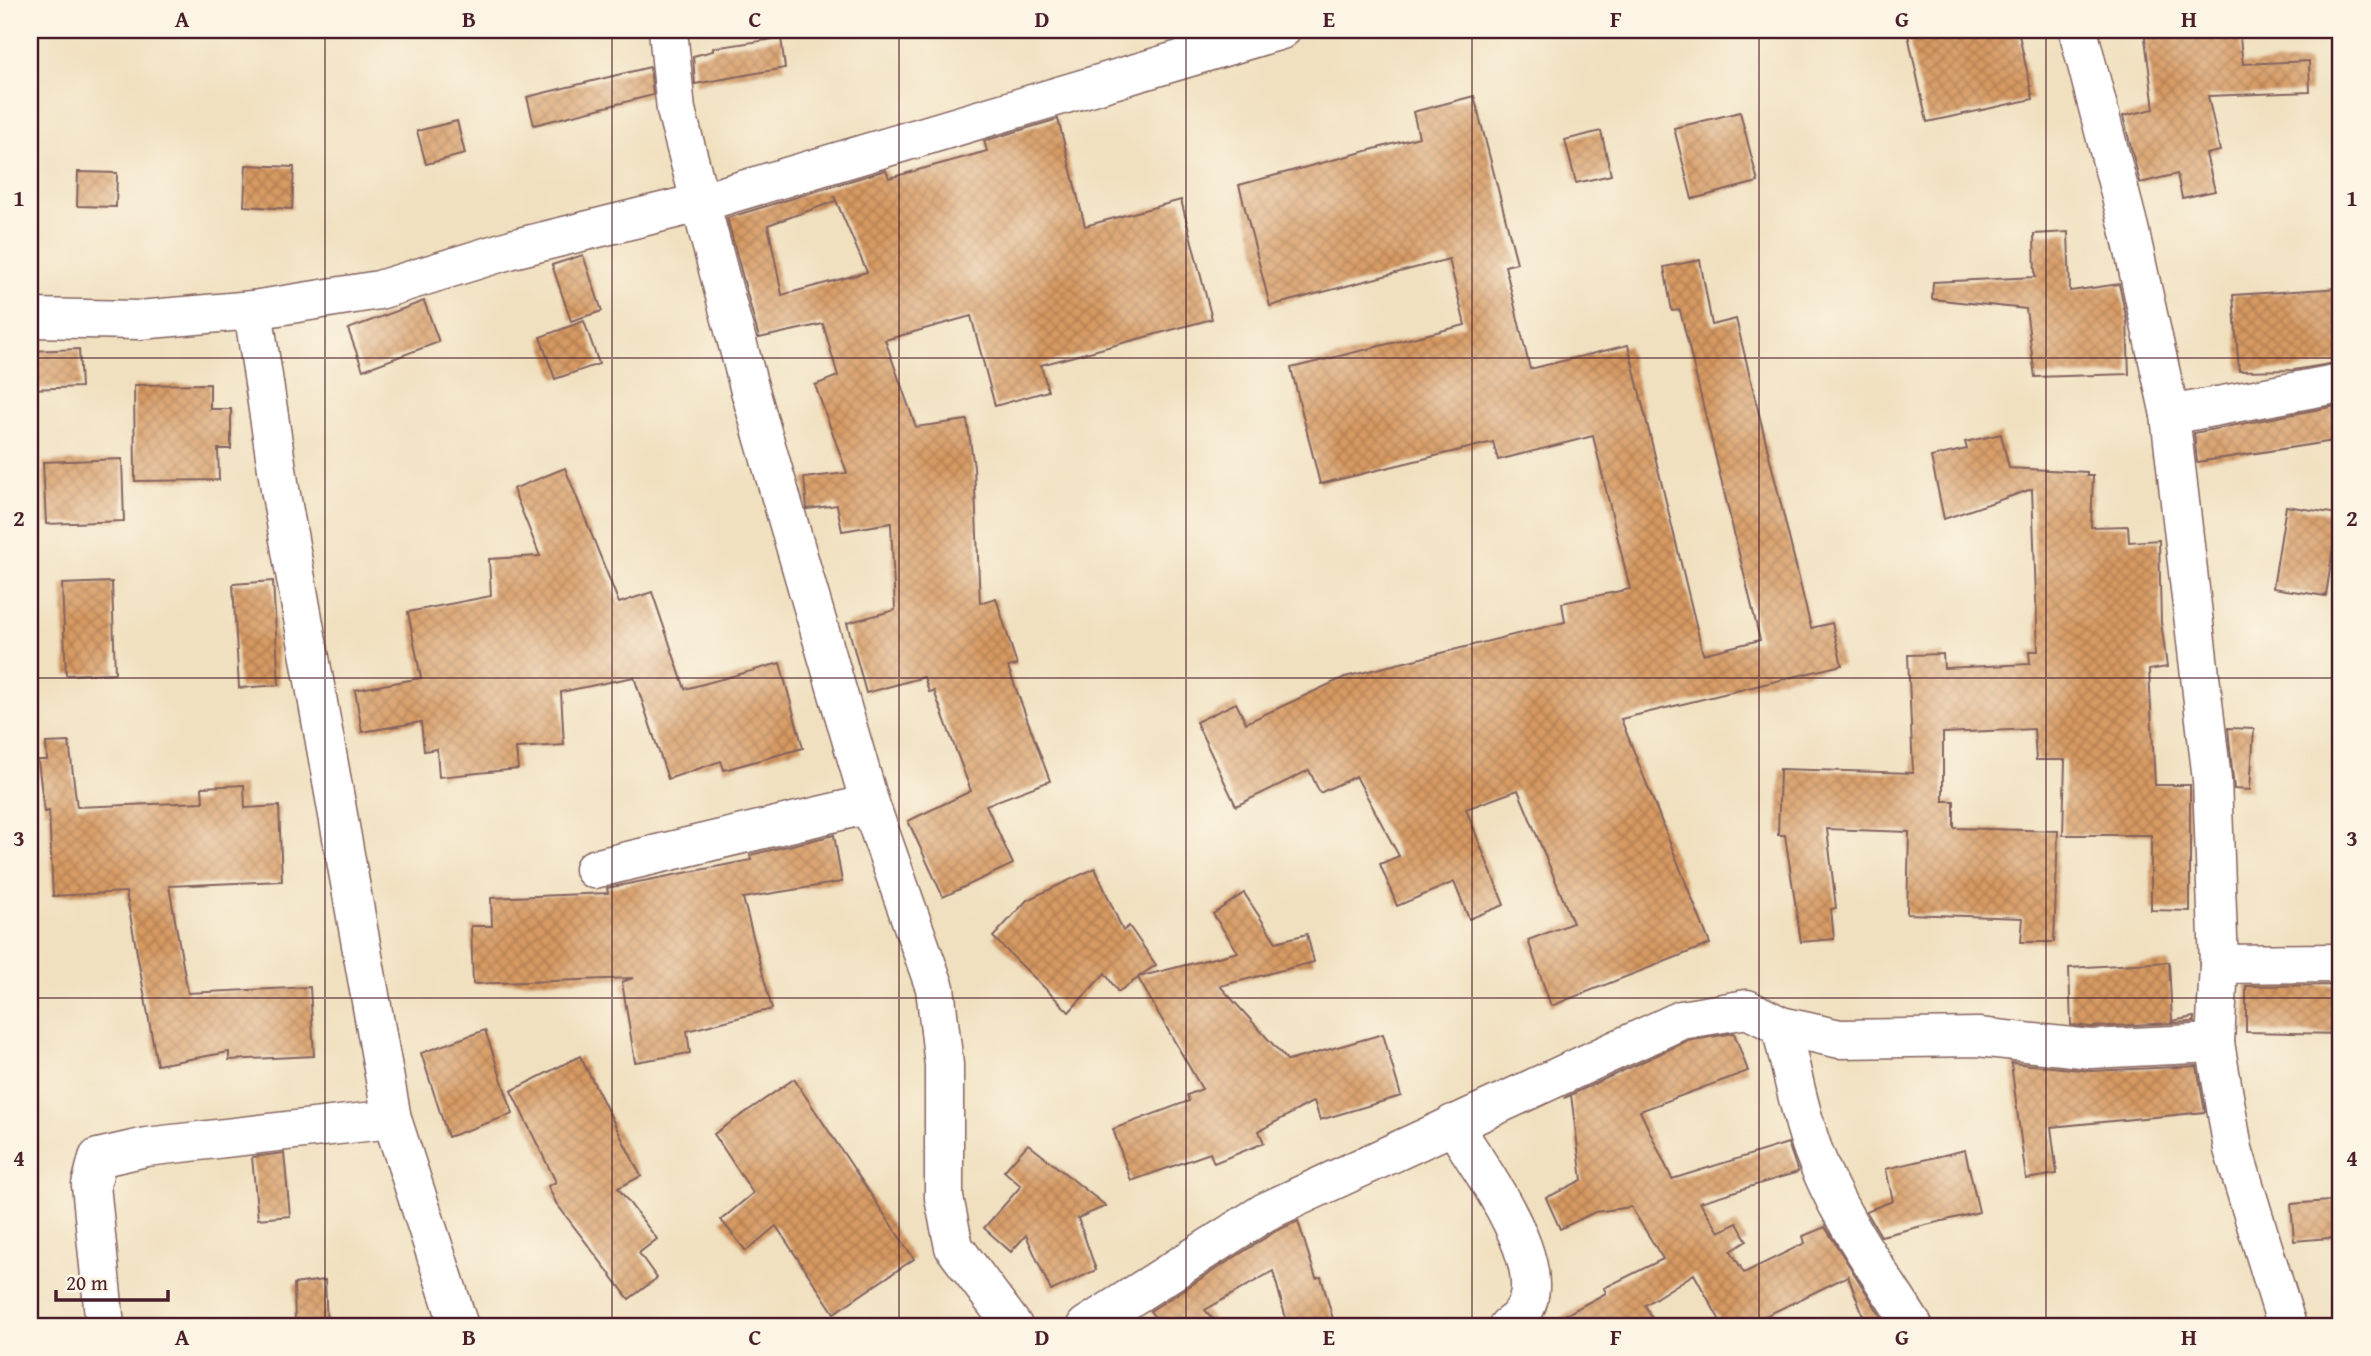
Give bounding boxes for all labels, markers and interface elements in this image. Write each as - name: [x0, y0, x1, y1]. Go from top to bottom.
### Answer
- text: A: [175, 2, 190, 35]
- text: B: [462, 2, 476, 35]
- text: C: [748, 2, 762, 35]
- text: D: [1035, 2, 1050, 35]
- text: E: [1323, 2, 1335, 35]
- text: F: [1610, 2, 1622, 35]
- text: G: [1895, 2, 1909, 35]
- text: H: [2181, 2, 2197, 35]
- text: 1: [13, 181, 25, 214]
- text: 1: [2346, 181, 2358, 214]
- text: 2: [13, 501, 25, 534]
- text: 2: [2346, 501, 2358, 534]
- text: 3: [13, 821, 25, 854]
- text: 3: [2346, 821, 2358, 854]
- text: 4: [13, 1141, 25, 1174]
- text: 4: [2346, 1141, 2358, 1174]
- scale bar: [56, 1258, 168, 1302]
- text: 20 m: [66, 1267, 108, 1298]
- text: A: [175, 1320, 190, 1353]
- text: B: [462, 1320, 476, 1353]
- text: C: [748, 1320, 762, 1353]
- text: D: [1035, 1320, 1050, 1353]
- text: E: [1323, 1320, 1335, 1353]
- text: F: [1610, 1320, 1622, 1353]
- text: G: [1895, 1320, 1909, 1353]
- text: H: [2181, 1320, 2197, 1353]

